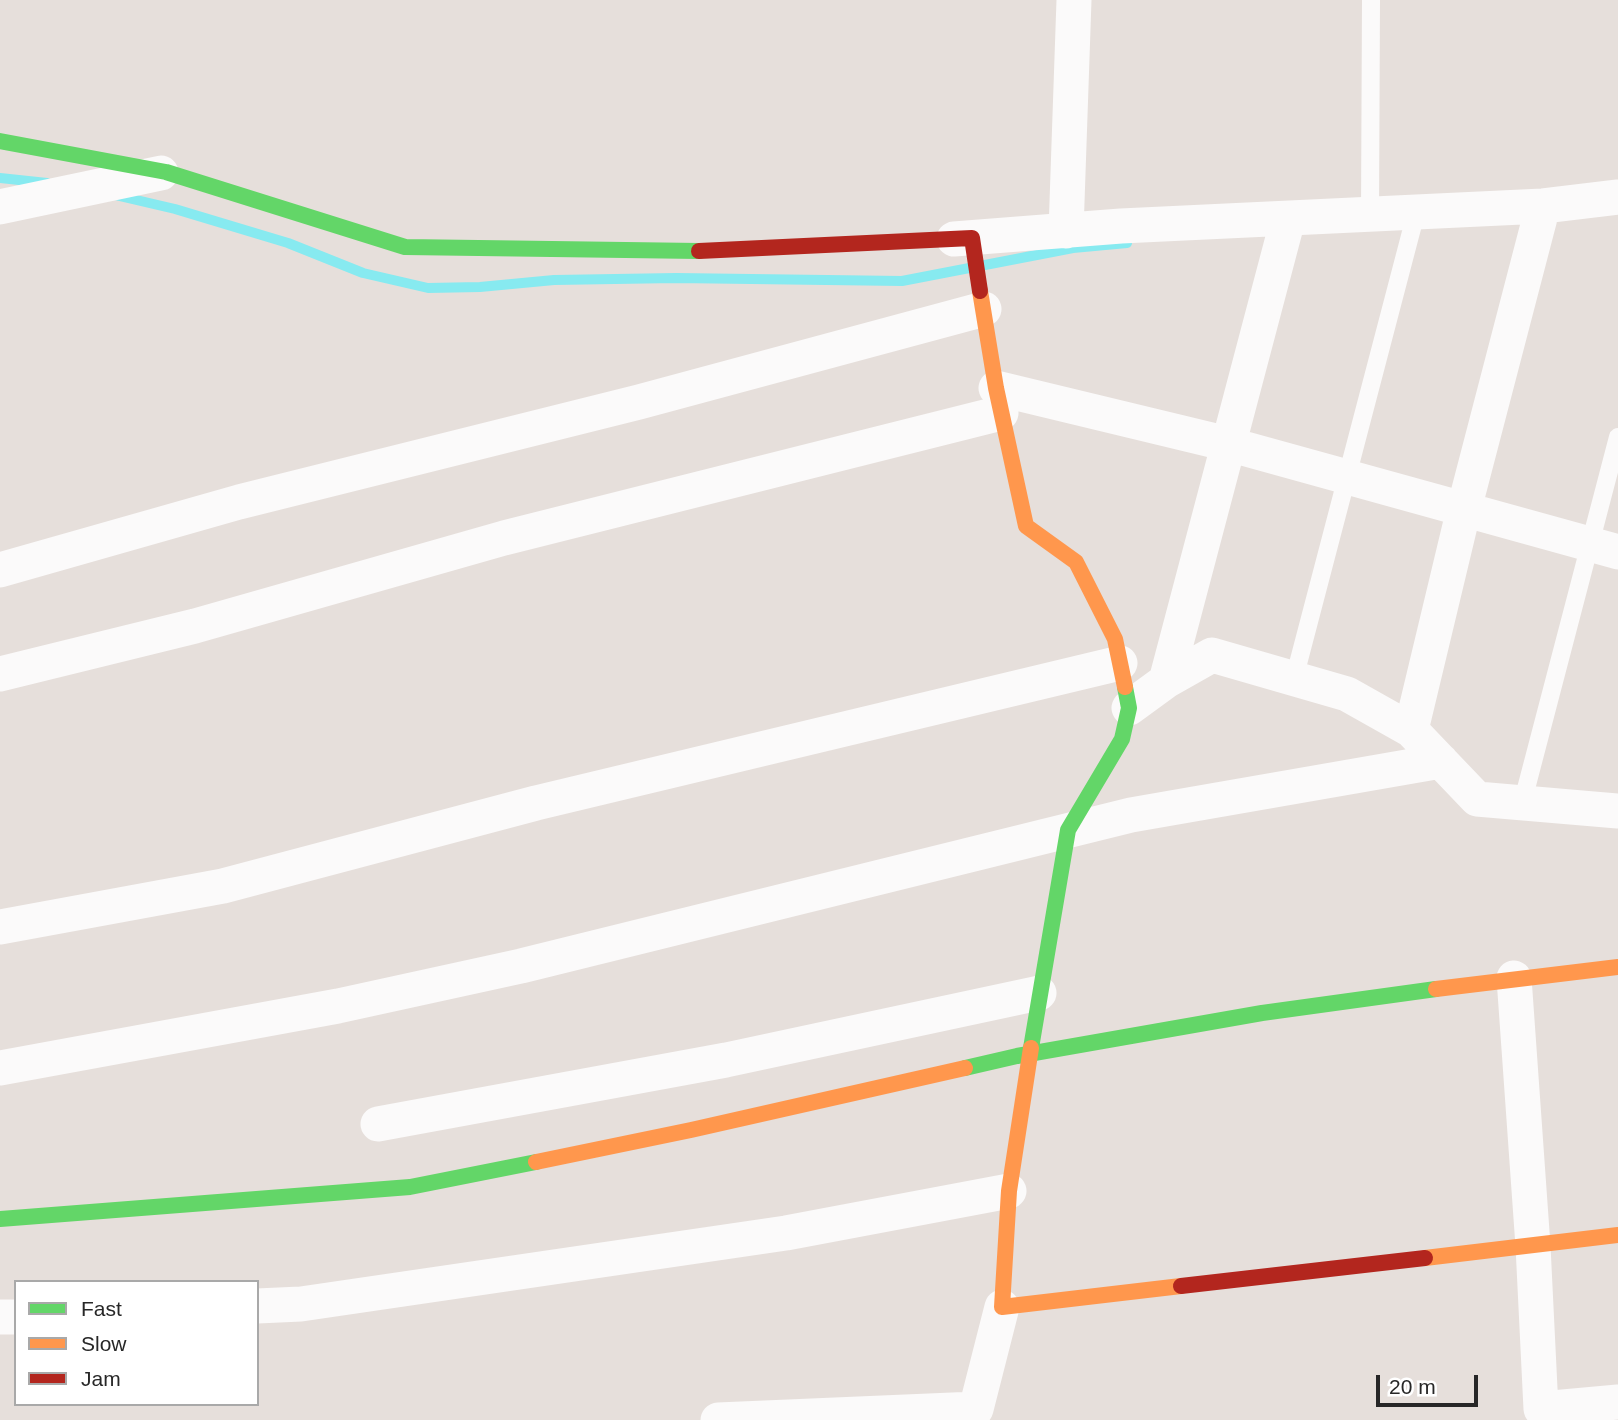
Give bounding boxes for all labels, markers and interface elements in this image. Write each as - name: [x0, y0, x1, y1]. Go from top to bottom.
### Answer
- legend: [14, 1280, 259, 1406]
- text: Fast: [81, 1297, 122, 1320]
- text: Slow: [81, 1332, 127, 1355]
- scale bar: [1380, 1360, 1482, 1404]
- text: Jam: [81, 1367, 121, 1390]
- text: 20 m: [1389, 1375, 1436, 1398]

